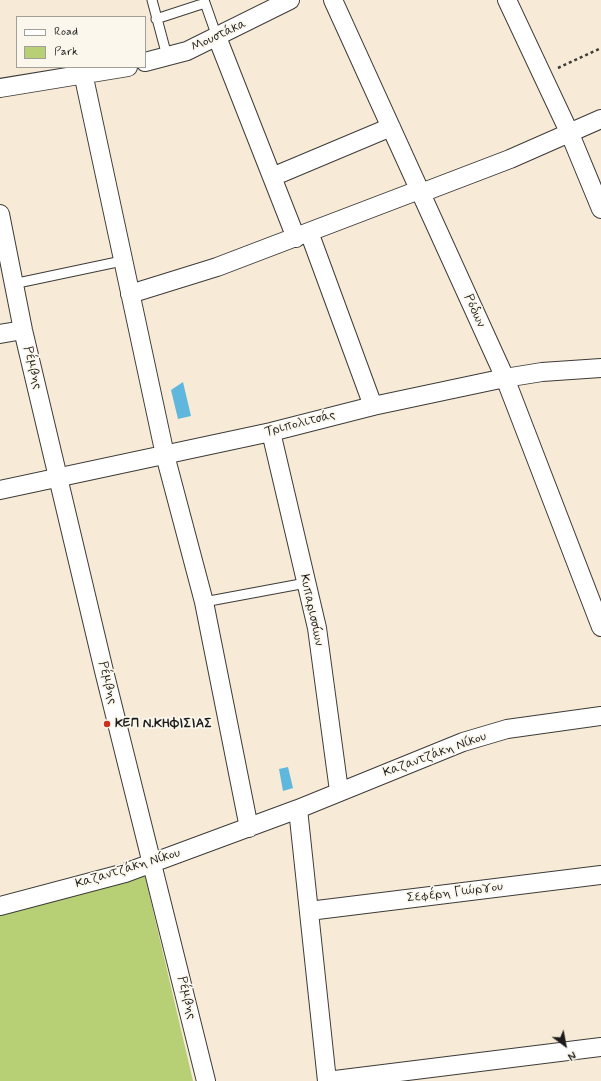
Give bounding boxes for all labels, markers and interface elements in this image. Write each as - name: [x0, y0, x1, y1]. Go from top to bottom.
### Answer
- legend: [16, 16, 146, 68]
- street label: Μουστάκα: [189, 17, 249, 55]
- text: Road: [54, 24, 78, 40]
- text: Park: [54, 44, 78, 60]
- street label: Ρόδων: [460, 292, 488, 330]
- street label: Ρέμβης: [19, 345, 45, 391]
- street label: Τριπολιτσάς: [263, 408, 337, 440]
- street label: Κυπαρισσίων: [296, 573, 326, 647]
- street label: Ρέμβης: [94, 660, 120, 706]
- place label: ΚΕΠ Ν.ΚΗΦΙΣΙΑΣ: [115, 716, 212, 732]
- marker: ΚΕΠ Ν.ΚΗΦΙΣΙΑΣ: [102, 719, 112, 729]
- street label: Καζαντζάκη Νίκου: [381, 729, 489, 781]
- street label: Καζαντζάκη Νίκου: [74, 846, 182, 892]
- street label: Σεφέρη Γιώργου: [406, 879, 504, 907]
- street label: Ρέμβης: [173, 975, 199, 1021]
- north arrow: [545, 1025, 585, 1065]
- text: N: [565, 1047, 578, 1063]

